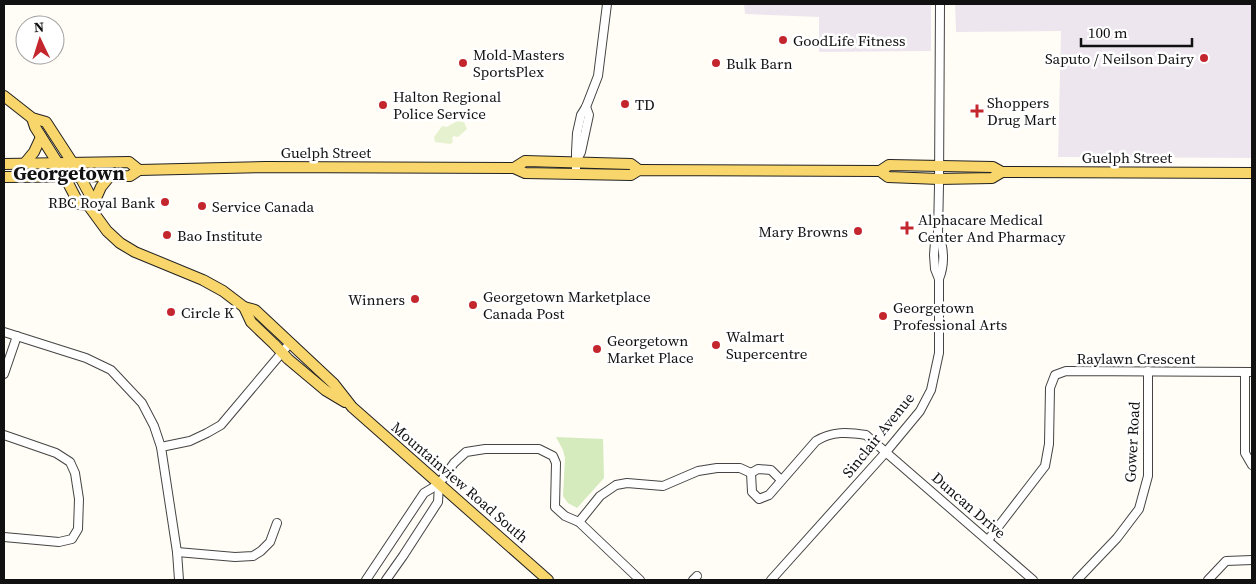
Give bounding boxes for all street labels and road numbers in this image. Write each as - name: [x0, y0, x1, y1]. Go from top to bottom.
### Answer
- street label: Guelph Street: [281, 142, 371, 163]
- street label: Guelph Street: [1082, 147, 1172, 168]
- street label: Raylawn Crescent: [1076, 348, 1196, 369]
- street label: Sinclair Avenue: [837, 388, 919, 482]
- street label: Gower Road: [1119, 400, 1145, 483]
- street label: Mountainview Road South: [387, 417, 533, 547]
- street label: Duncan Drive: [927, 467, 1011, 543]

